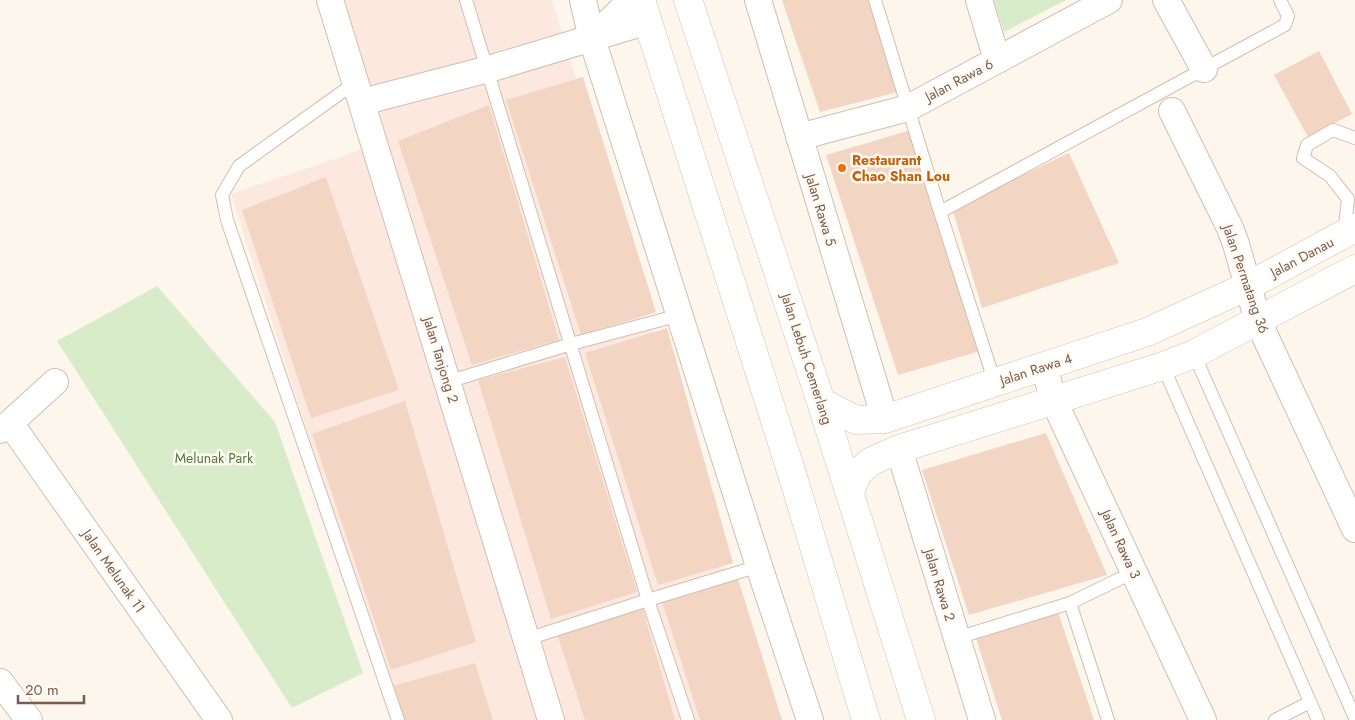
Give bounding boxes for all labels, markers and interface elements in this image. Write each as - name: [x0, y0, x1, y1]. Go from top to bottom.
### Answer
- street label: Jalan Rawa 6: [920, 54, 997, 107]
- place label: Restaurant Chao Shan Lou: [852, 150, 950, 186]
- marker: Restaurant Chao Shan Lou: [836, 162, 848, 174]
- street label: Jalan Rawa 5: [800, 170, 841, 249]
- street label: Jalan Permatang 36: [1217, 220, 1274, 336]
- street label: Jalan Danau: [1265, 232, 1337, 283]
- street label: Jalan Lebuh Cemerlang: [776, 289, 838, 427]
- street label: Jalan Tanjong 2: [418, 312, 464, 406]
- street label: Jalan Rawa 4: [995, 348, 1075, 391]
- park label: Melunak Park: [175, 448, 254, 468]
- street label: Jalan Rawa 3: [1095, 504, 1146, 582]
- street label: Jalan Melunak 11: [77, 524, 150, 617]
- street label: Jalan Rawa 2: [919, 545, 960, 624]
- scale bar: [18, 672, 84, 704]
- text: 20 m: [25, 679, 59, 701]

